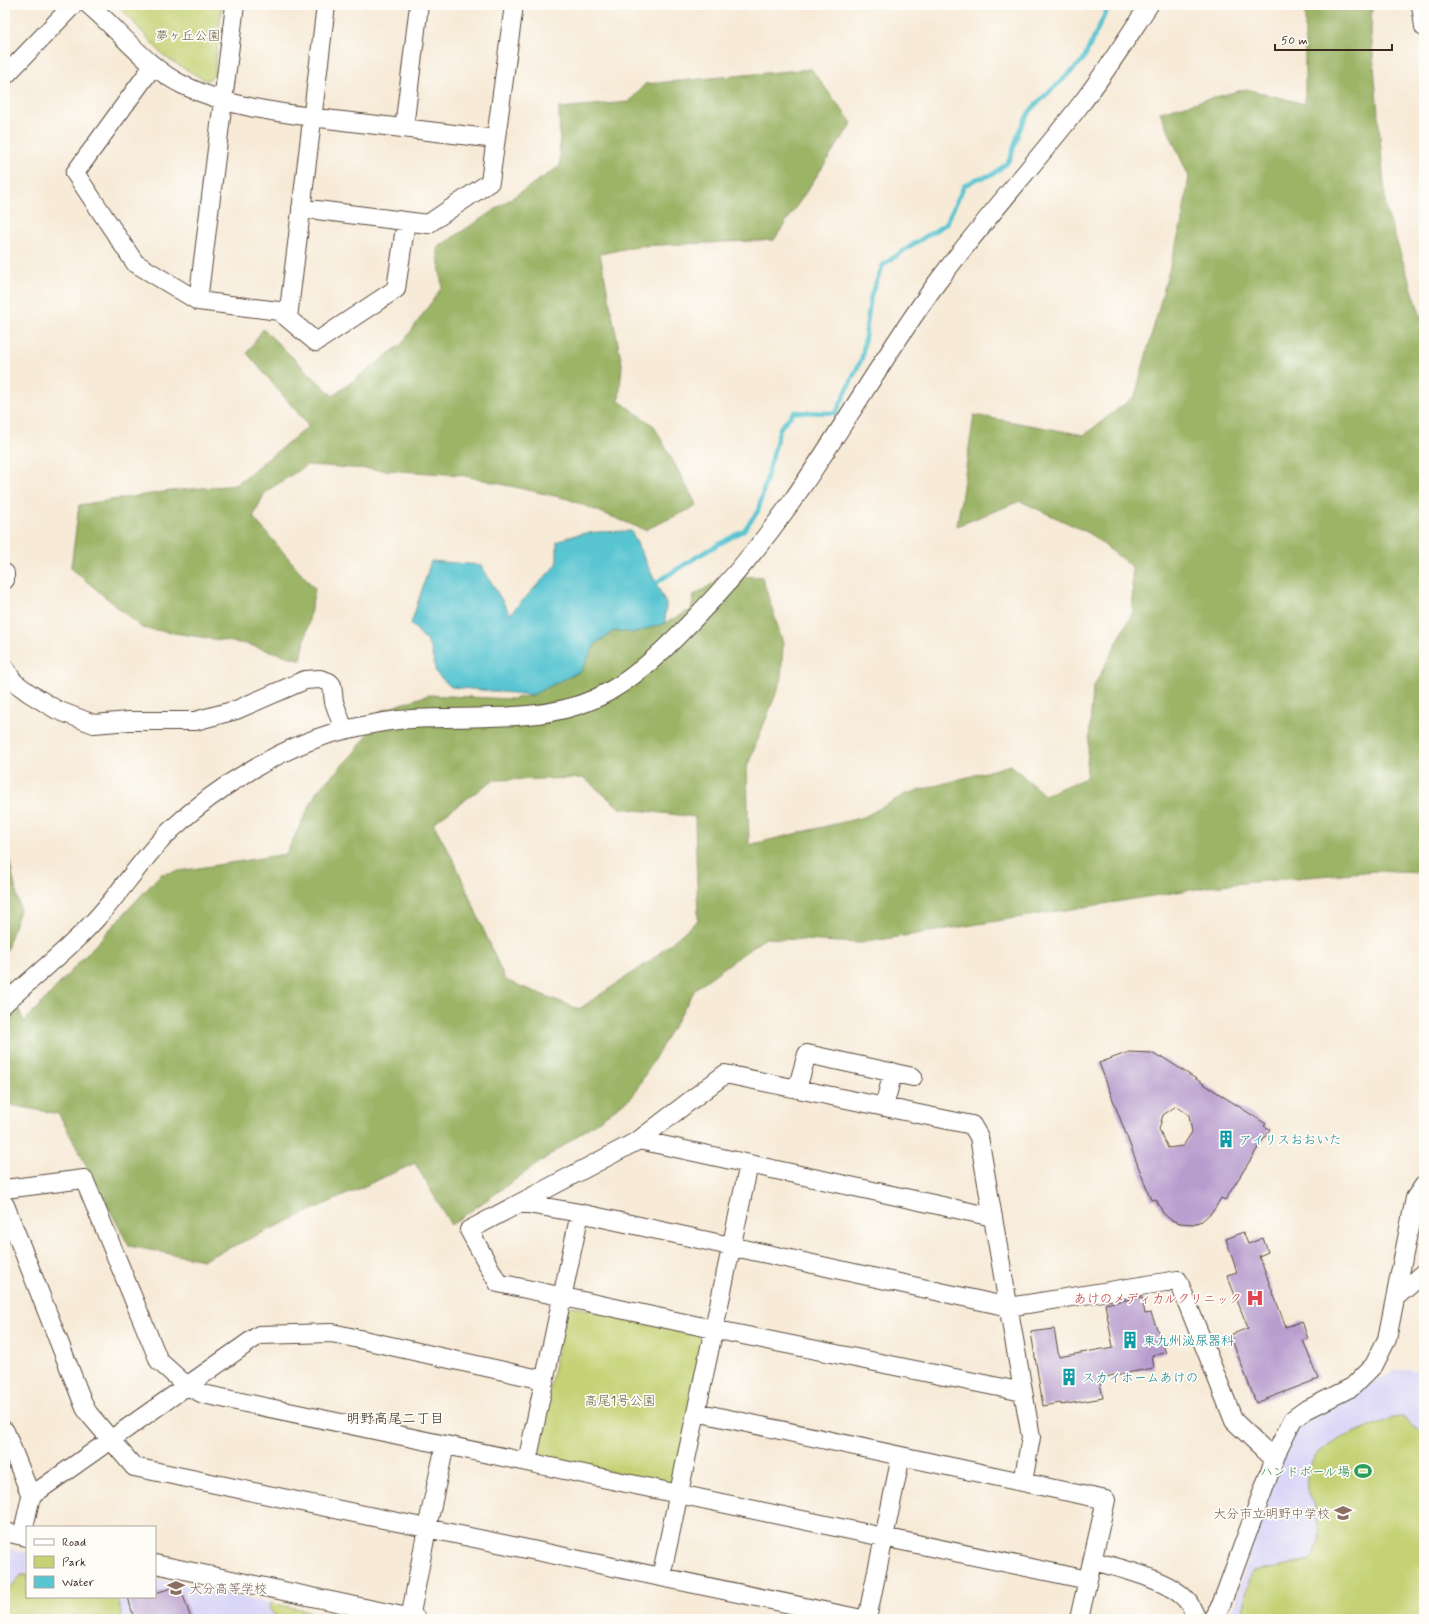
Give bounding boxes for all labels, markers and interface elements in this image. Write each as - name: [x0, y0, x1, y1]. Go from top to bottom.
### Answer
- scale bar: [1275, 26, 1392, 52]
- park label: 夢ヶ丘公園: [155, 28, 221, 45]
- text: 50 m: [1281, 33, 1308, 49]
- building icon: アイリスおおいた: [1216, 1129, 1236, 1149]
- place label: アイリスおおいた: [1239, 1132, 1342, 1149]
- hospital icon: あけのメディカルクリニック: [1245, 1288, 1265, 1308]
- place label: あけのメディカルクリニック: [1074, 1291, 1242, 1308]
- building icon: 東九州泌尿器科: [1120, 1330, 1140, 1350]
- place label: 東九州泌尿器科: [1143, 1333, 1234, 1350]
- building icon: スカイホームあけの: [1059, 1367, 1079, 1387]
- place label: スカイホームあけの: [1082, 1370, 1198, 1387]
- park label: 高尾1号公園: [585, 1393, 655, 1410]
- district label: 明野高尾二丁目: [346, 1410, 444, 1428]
- sports icon: ハンドボール場: [1353, 1461, 1373, 1481]
- place label: ハンドボール場: [1260, 1464, 1350, 1481]
- school or university icon: 大分市立明野中学校: [1333, 1503, 1353, 1523]
- place label: 大分市立明野中学校: [1213, 1506, 1330, 1523]
- legend: [26, 1526, 156, 1598]
- text: Road: [62, 1535, 86, 1551]
- text: Park: [62, 1555, 86, 1571]
- text: Water: [62, 1575, 94, 1591]
- school or university icon: 大分高等学校: [166, 1578, 186, 1598]
- place label: 大分高等学校: [189, 1581, 267, 1598]

